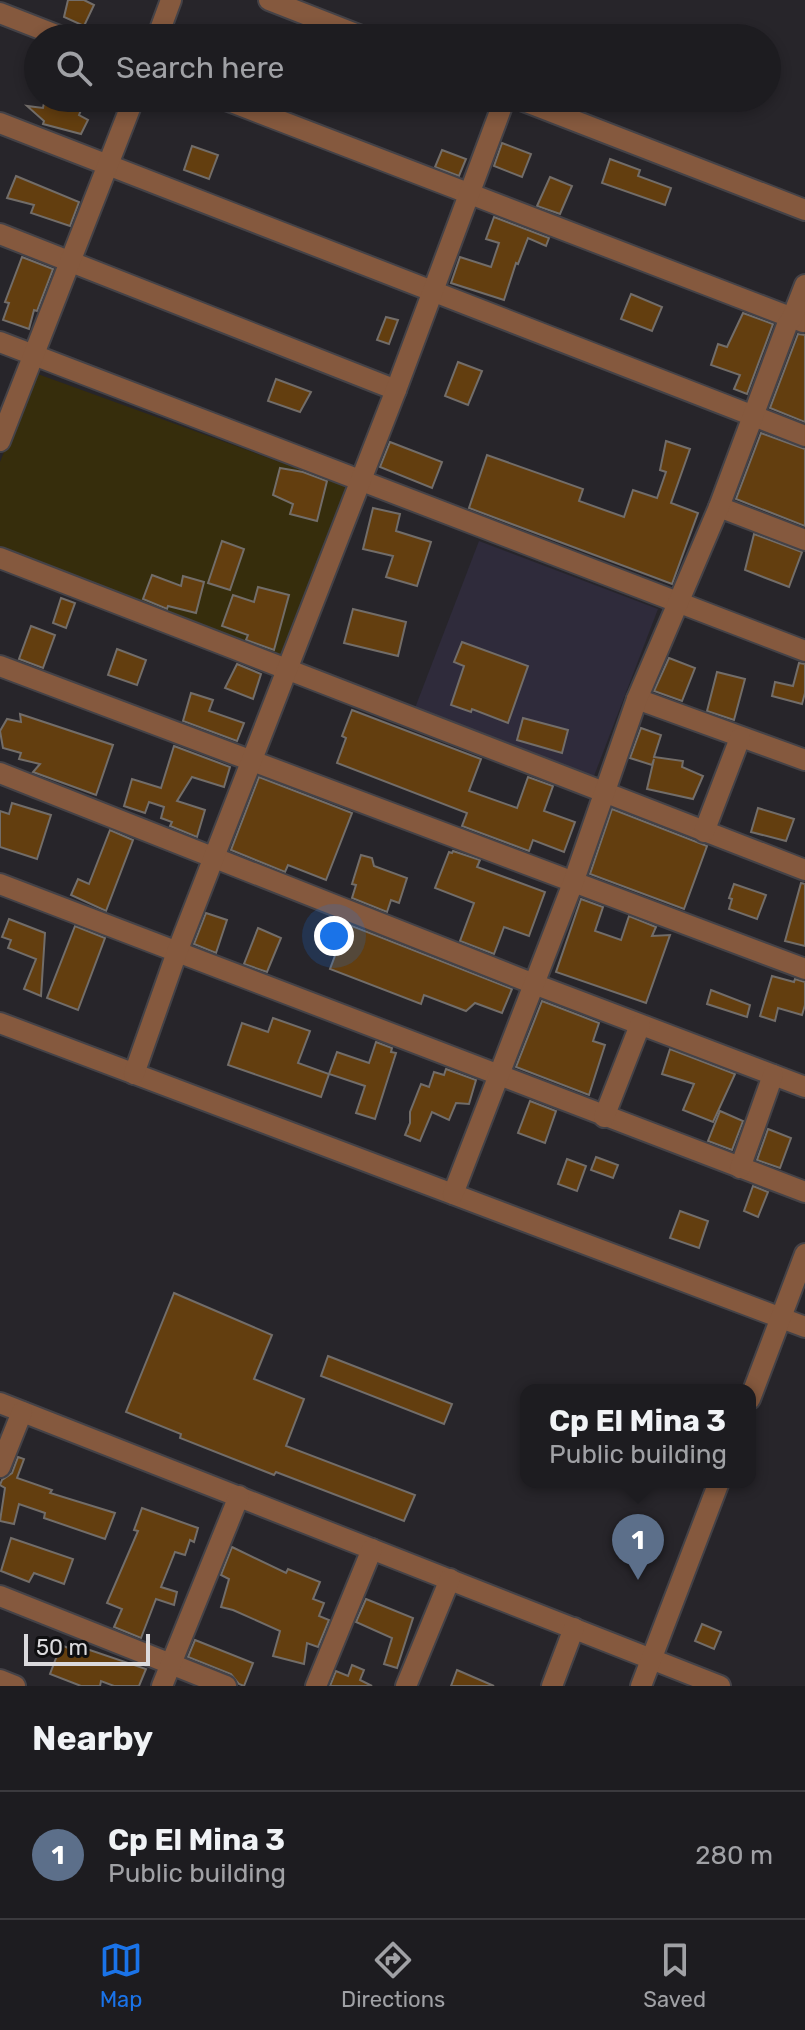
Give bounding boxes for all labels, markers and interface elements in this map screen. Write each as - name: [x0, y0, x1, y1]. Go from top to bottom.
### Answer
- search box: [24, 24, 781, 112]
- icon: search: [52, 46, 96, 90]
- text: Search here: [116, 50, 284, 86]
- your location: [314, 916, 354, 956]
- popup: [520, 1384, 756, 1488]
- text: Cp El Mina 3: [549, 1403, 726, 1439]
- text: Public building: [549, 1439, 727, 1470]
- pin: 1: [612, 1514, 664, 1580]
- scale bar: [24, 1630, 150, 1666]
- text: 50 m: [36, 1634, 88, 1661]
- text: Nearby: [32, 1718, 153, 1759]
- text: Cp El Mina 3: [108, 1822, 285, 1858]
- text: 1: [52, 1840, 64, 1871]
- text: 280 m: [695, 1840, 773, 1871]
- text: Public building: [108, 1858, 286, 1889]
- tab: Map: [99, 1938, 143, 2013]
- tab: Directions: [341, 1938, 445, 2013]
- tab: Saved: [643, 1938, 706, 2013]

